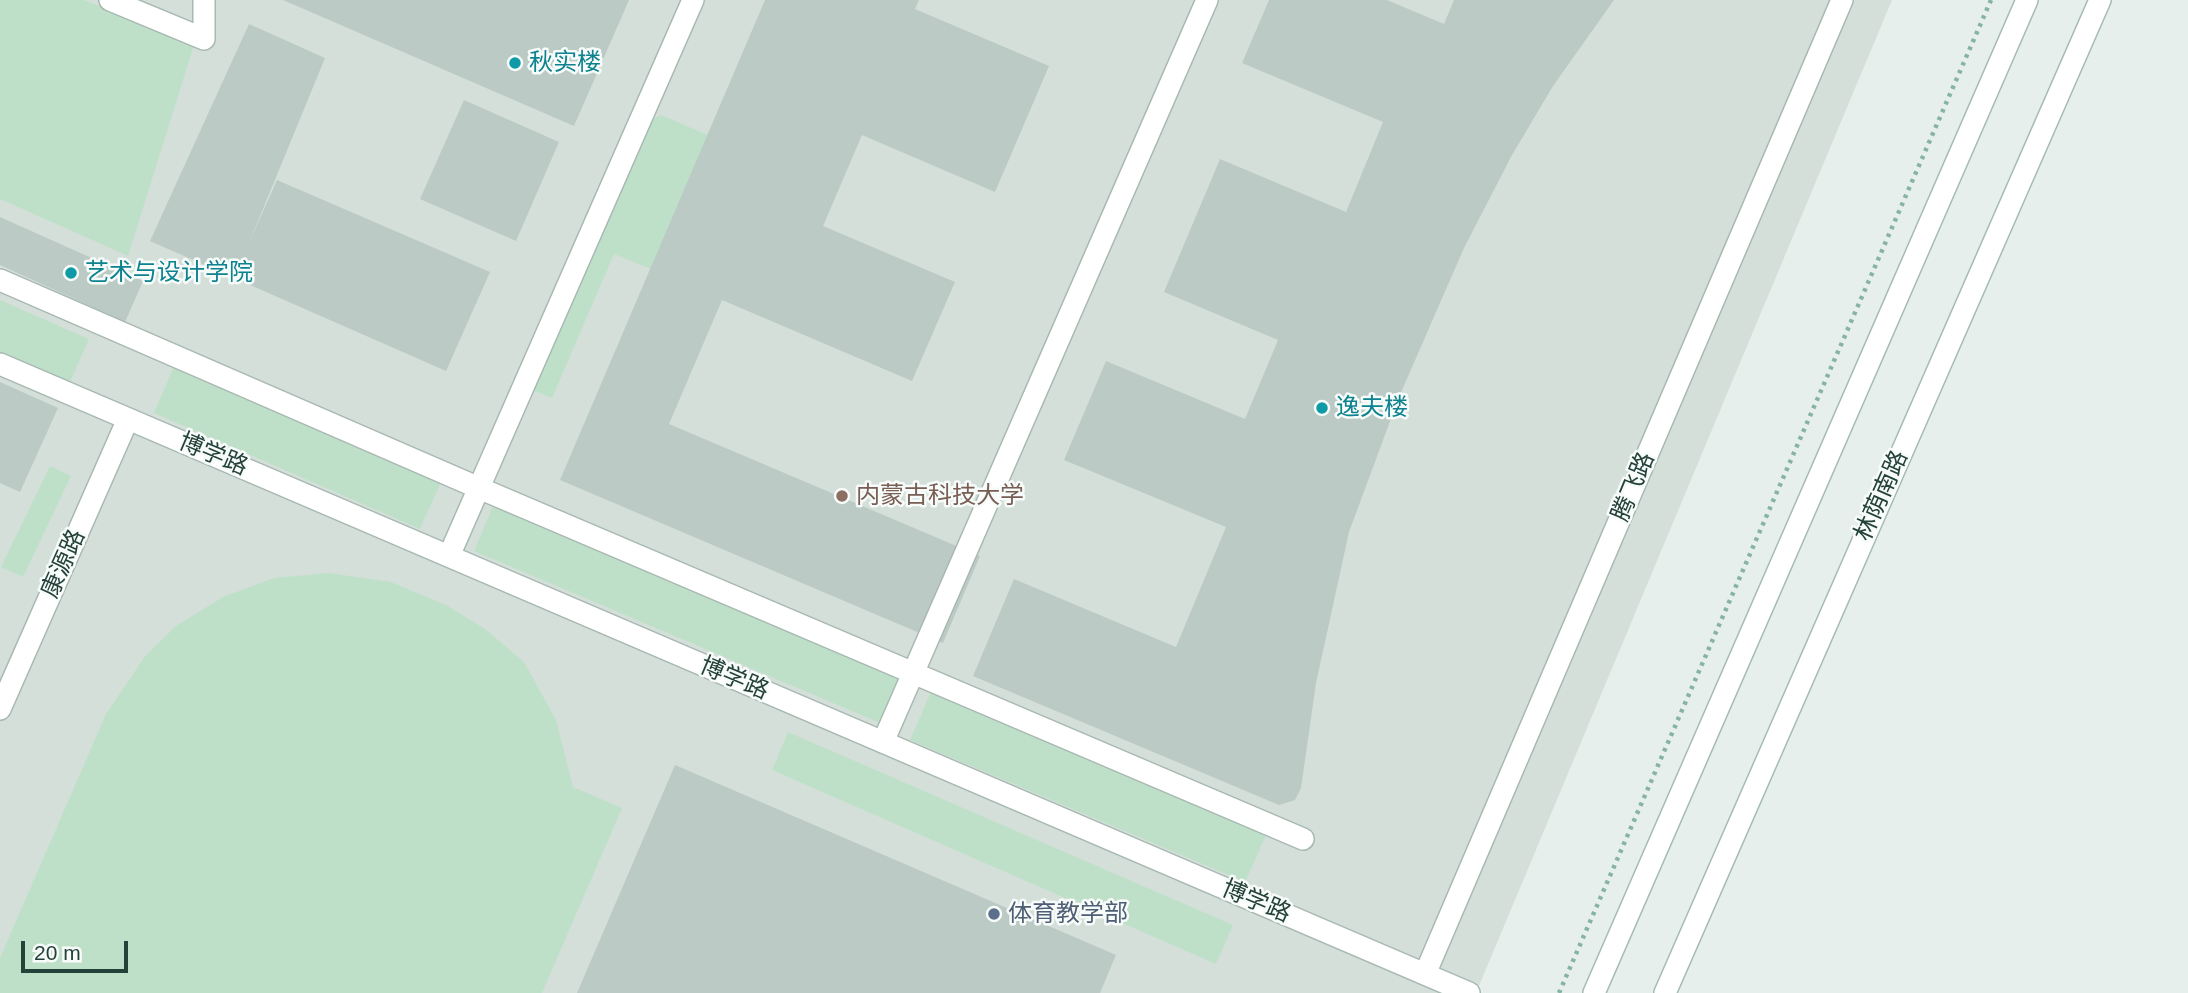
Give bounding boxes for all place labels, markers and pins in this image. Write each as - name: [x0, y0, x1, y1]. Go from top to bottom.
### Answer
- place label: 秋实楼: [529, 49, 601, 77]
- marker: 秋实楼: [507, 55, 523, 71]
- place label: 艺术与设计学院: [85, 259, 253, 287]
- marker: 艺术与设计学院: [63, 265, 79, 281]
- place label: 逸夫楼: [1336, 394, 1408, 422]
- marker: 逸夫楼: [1314, 400, 1330, 416]
- place label: 内蒙古科技大学: [856, 482, 1024, 510]
- marker: 内蒙古科技大学: [834, 488, 850, 504]
- place label: 体育教学部: [1008, 900, 1128, 928]
- marker: 体育教学部: [986, 906, 1002, 922]

